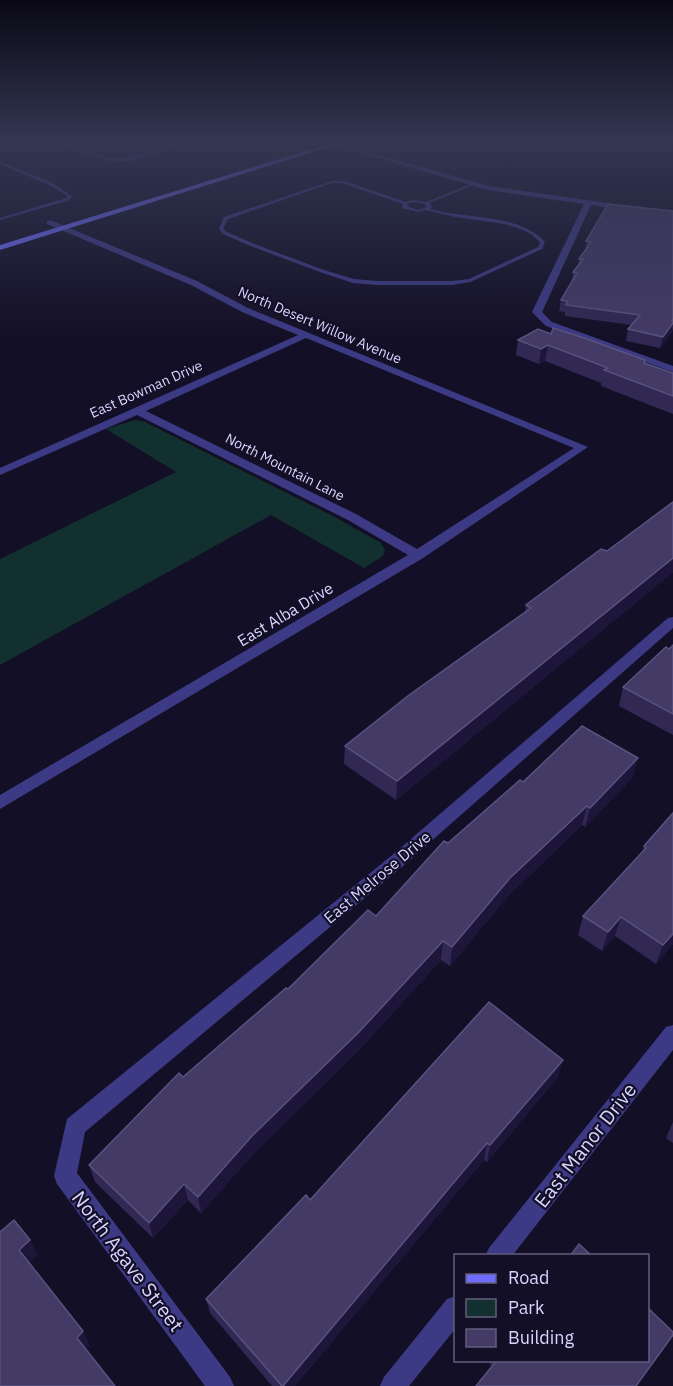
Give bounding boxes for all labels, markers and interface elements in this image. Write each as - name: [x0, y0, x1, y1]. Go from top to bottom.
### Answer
- street label: North Desert Willow Avenue: [235, 282, 405, 368]
- street label: East Bowman Drive: [87, 356, 206, 422]
- street label: North Mountain Lane: [222, 429, 348, 505]
- street label: East Alba Drive: [233, 577, 337, 650]
- street label: East Melrose Drive: [320, 826, 435, 928]
- street label: East Manor Drive: [528, 1077, 642, 1213]
- street label: North Agave Street: [66, 1185, 190, 1337]
- legend: [454, 1254, 649, 1362]
- text: Road: [508, 1266, 549, 1289]
- text: Park: [508, 1296, 545, 1319]
- text: Building: [508, 1326, 575, 1349]

